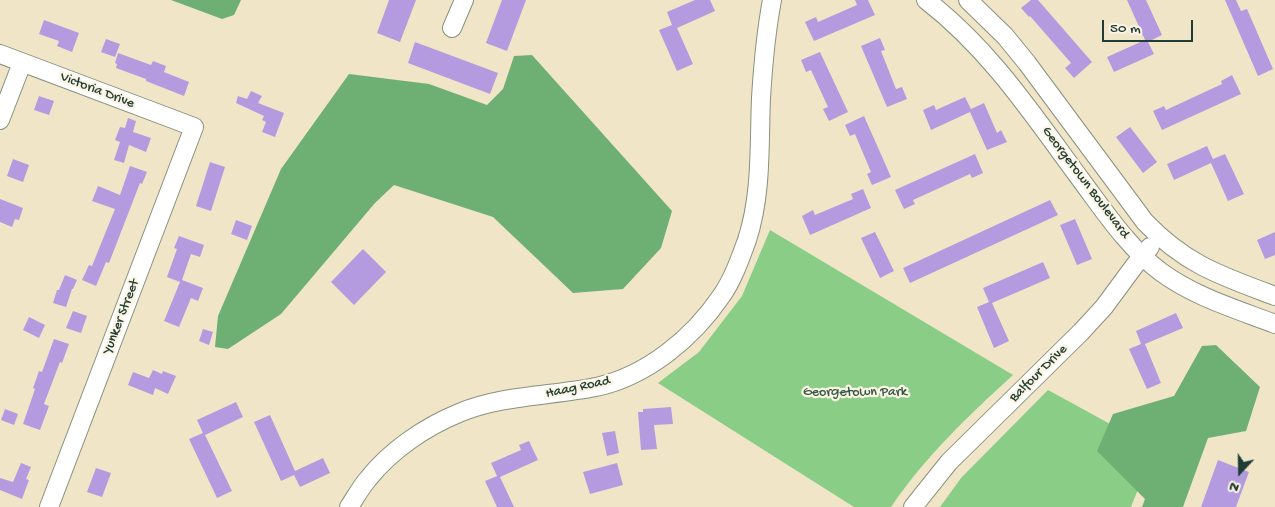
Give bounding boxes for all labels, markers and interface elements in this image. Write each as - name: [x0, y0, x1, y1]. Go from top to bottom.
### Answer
- scale bar: [1105, 10, 1196, 42]
- text: 50 m: [1110, 20, 1141, 38]
- street label: Victoria Drive: [58, 69, 136, 113]
- street label: Georgetown Boulevard: [1037, 124, 1133, 242]
- street label: Yunker Street: [100, 277, 144, 357]
- street label: Balfour Drive: [1007, 342, 1071, 406]
- street label: Haag Road: [544, 373, 612, 403]
- park label: Georgetown Park: [803, 385, 907, 401]
- north arrow: [1215, 447, 1265, 497]
- text: N: [1227, 477, 1242, 496]

